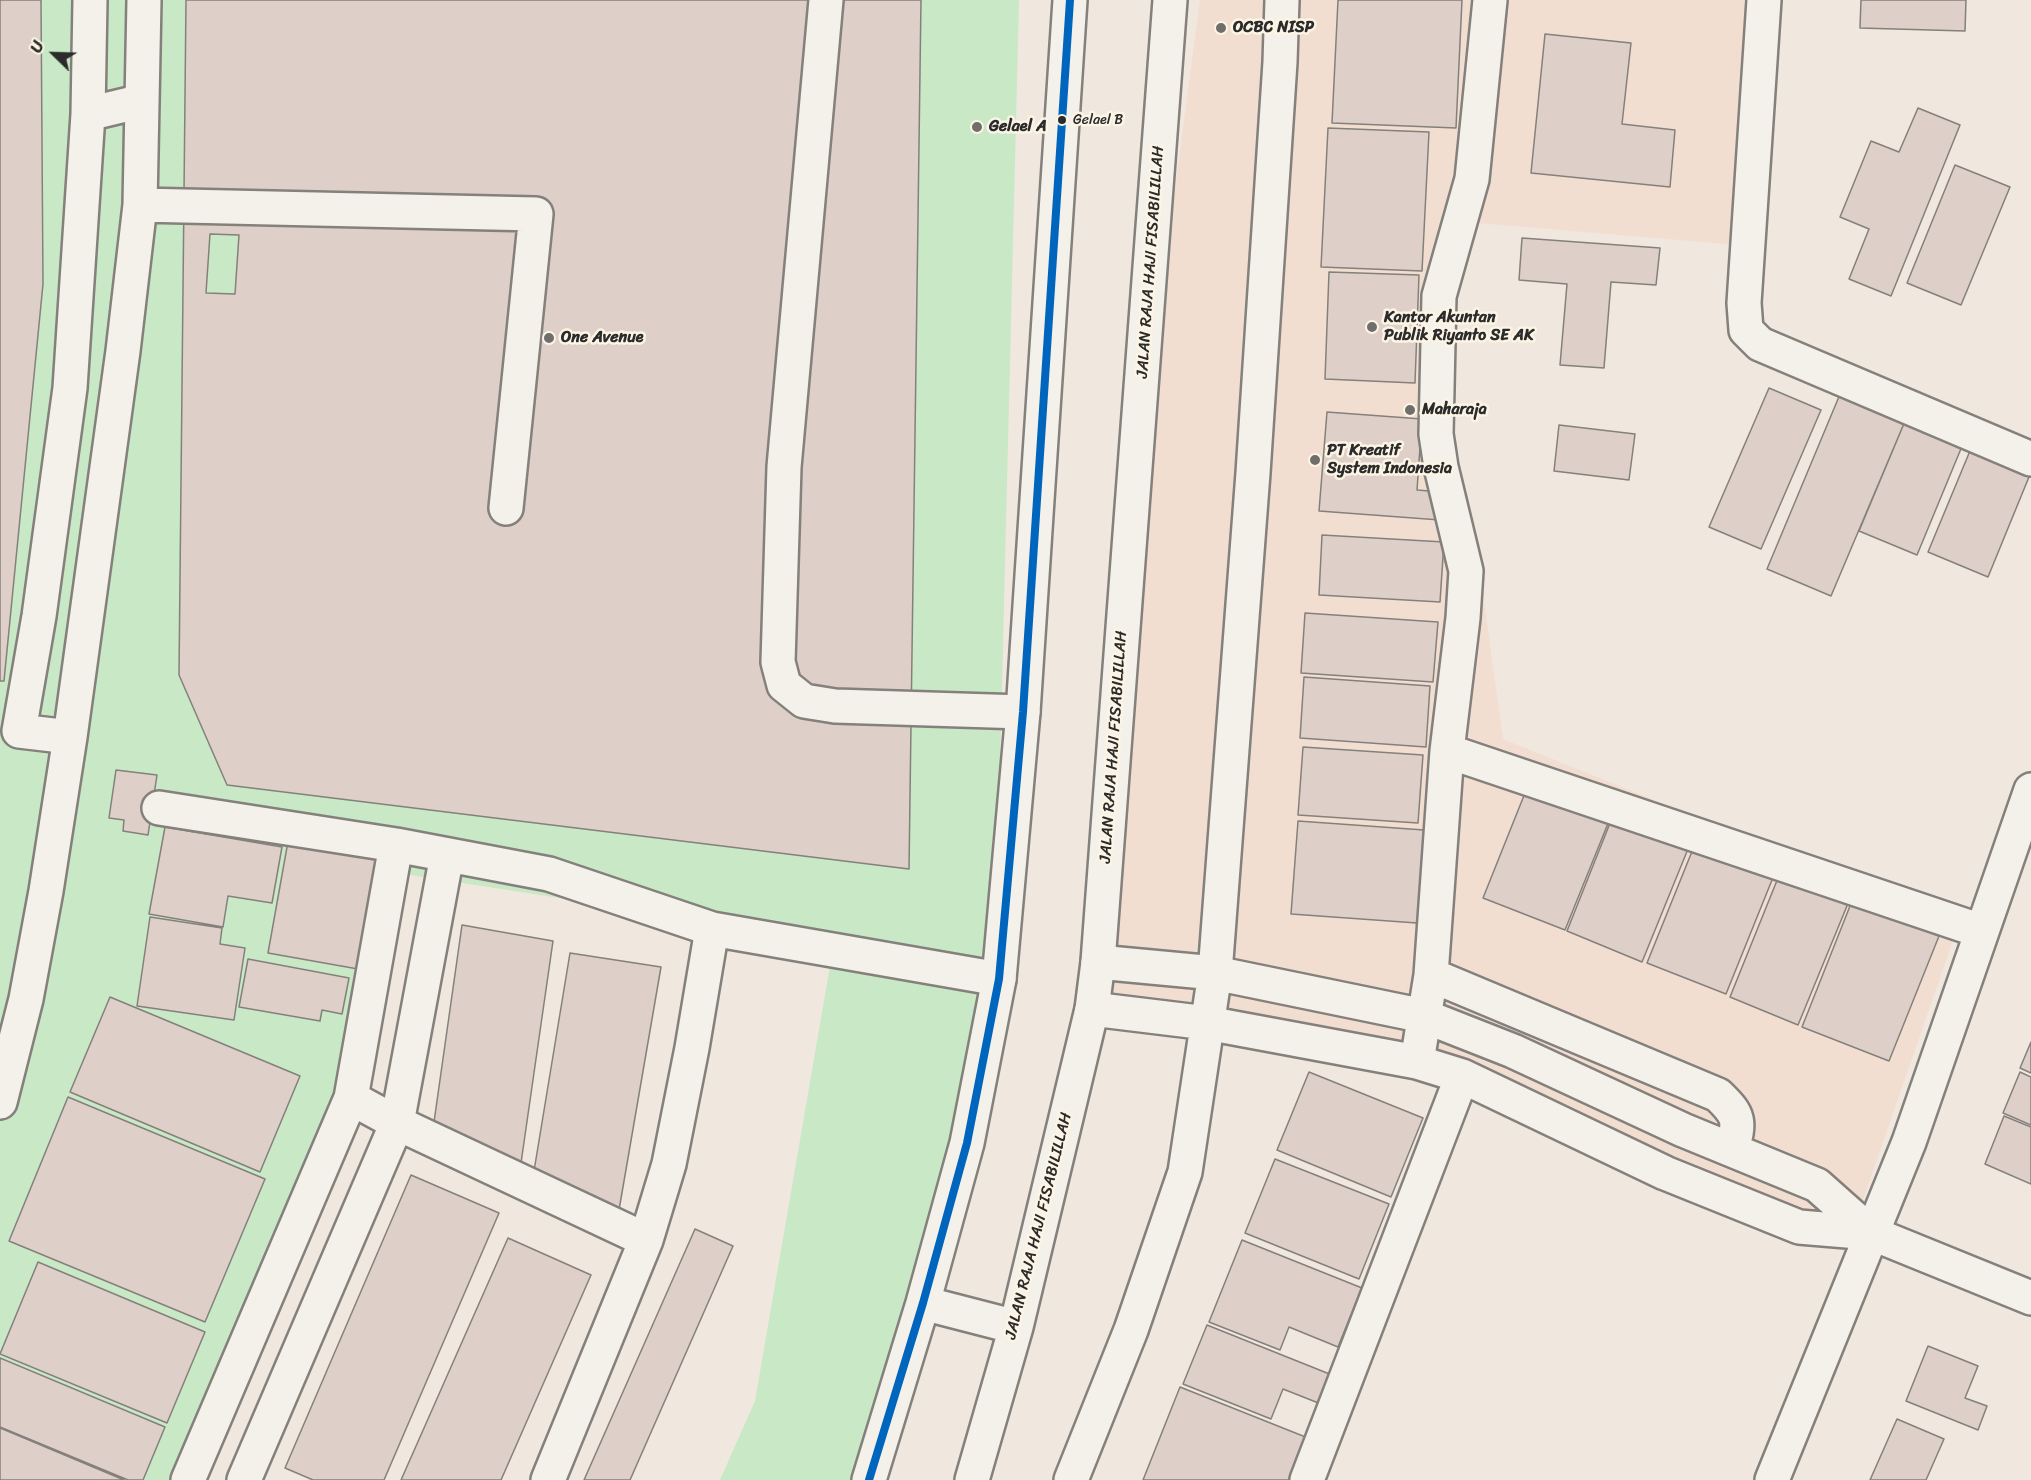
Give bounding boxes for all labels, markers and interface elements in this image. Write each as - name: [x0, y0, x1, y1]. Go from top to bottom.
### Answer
- place label: OCBC NISP: [1233, 18, 1314, 38]
- marker: OCBC NISP: [1214, 21, 1228, 35]
- north arrow: [24, 24, 84, 84]
- text: U: [22, 36, 52, 57]
- place label: Gelael B: [1073, 112, 1123, 128]
- marker: Gelael B: [1056, 114, 1068, 126]
- place label: Gelael A: [989, 117, 1047, 137]
- marker: Gelael A: [970, 120, 984, 134]
- street label: JALAN RAJA HAJI FISABILILLAH: [1133, 145, 1169, 379]
- place label: Kantor Akuntan Publik Riyanto SE AK: [1384, 308, 1534, 346]
- marker: Kantor Akuntan Publik Riyanto SE AK: [1365, 320, 1379, 334]
- place label: One Avenue: [561, 328, 643, 348]
- marker: One Avenue: [542, 331, 556, 345]
- place label: Maharaja: [1422, 400, 1487, 420]
- marker: Maharaja: [1403, 403, 1417, 417]
- place label: PT Kreatif System Indonesia: [1327, 441, 1452, 479]
- marker: PT Kreatif System Indonesia: [1308, 453, 1322, 467]
- street label: JALAN RAJA HAJI FISABILILLAH: [1096, 630, 1132, 864]
- street label: JALAN RAJA HAJI FISABILILLAH: [1002, 1111, 1076, 1341]

